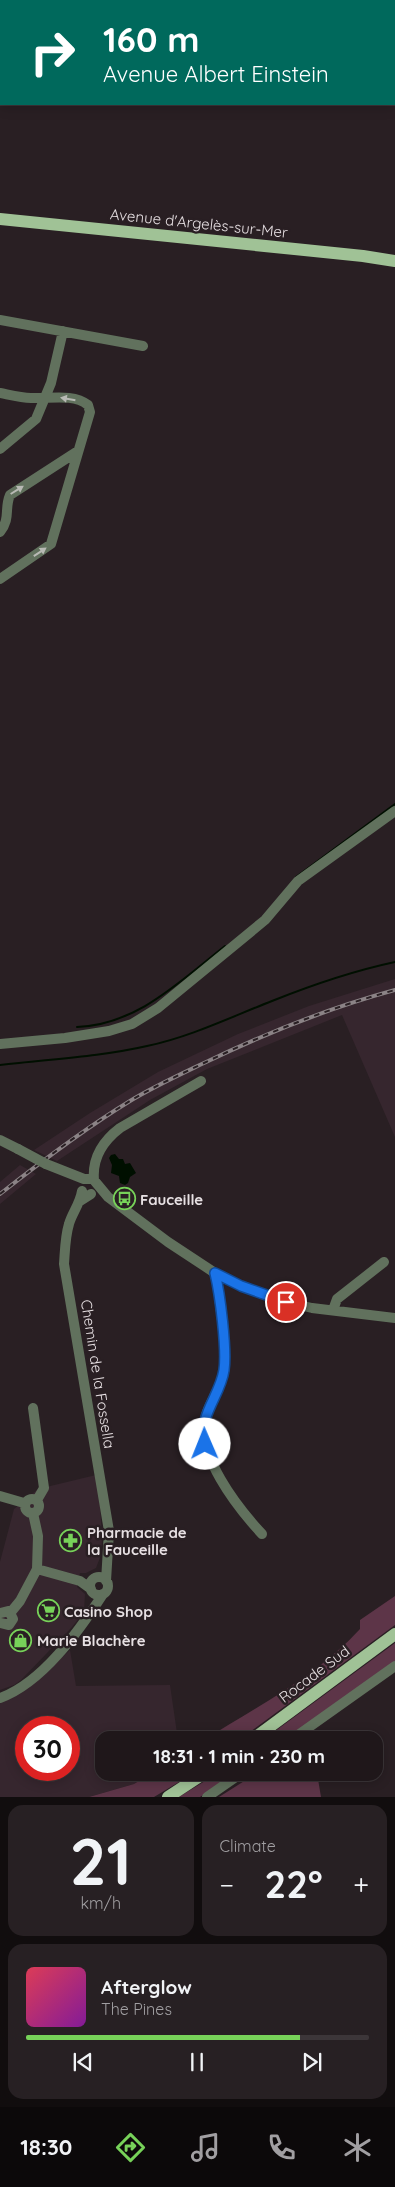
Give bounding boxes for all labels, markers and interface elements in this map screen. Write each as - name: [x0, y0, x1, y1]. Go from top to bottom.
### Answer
- text: 160 m: [103, 17, 200, 61]
- icon: right: [20, 20, 85, 85]
- text: Avenue Albert Einstein: [103, 60, 329, 88]
- street label: Avenue d'Argelès-sur-Mer: [109, 204, 289, 242]
- one-way arrow: [59, 394, 75, 402]
- one-way arrow: [11, 486, 24, 495]
- one-way arrow: [34, 547, 47, 557]
- bus stop icon: Fauceille: [112, 1187, 136, 1211]
- place label: Fauceille: [140, 1190, 203, 1209]
- pin: [265, 1281, 307, 1323]
- icon: arrive: [272, 1288, 300, 1316]
- street label: Chemin de la Fossella: [77, 1298, 119, 1450]
- position arrow: [178, 1417, 230, 1469]
- place label: Pharmacie de la Fauceille: [87, 1523, 187, 1559]
- pharmacy icon: Pharmacie de la Fauceille: [59, 1529, 83, 1553]
- supermarket icon: Casino Shop: [36, 1599, 60, 1623]
- place label: Casino Shop: [64, 1602, 153, 1621]
- shop icon: Marie Blachère: [9, 1628, 33, 1652]
- place label: Marie Blachère: [37, 1631, 146, 1650]
- street label: Rocade Sud: [275, 1641, 353, 1707]
- speed limit sign: 30: [15, 1716, 80, 1781]
- text: 18:31 · 1 min · 230 m: [153, 1744, 325, 1768]
- text: 21: [70, 1820, 132, 1901]
- text: Climate: [220, 1836, 276, 1856]
- text: 22°: [265, 1860, 323, 1908]
- text: −: [220, 1867, 234, 1902]
- text: +: [353, 1867, 369, 1902]
- text: km/h: [80, 1893, 121, 1913]
- text: Afterglow: [101, 1975, 192, 1999]
- text: The Pines: [101, 1999, 172, 2019]
- icon: previous: [69, 2048, 97, 2076]
- icon: pause: [183, 2048, 211, 2076]
- icon: next: [298, 2048, 326, 2076]
- icon: directions: [113, 2130, 148, 2165]
- icon: music: [188, 2130, 223, 2165]
- icon: phone: [264, 2130, 299, 2165]
- icon: climate: [340, 2130, 375, 2165]
- text: 18:30: [20, 2133, 72, 2161]

